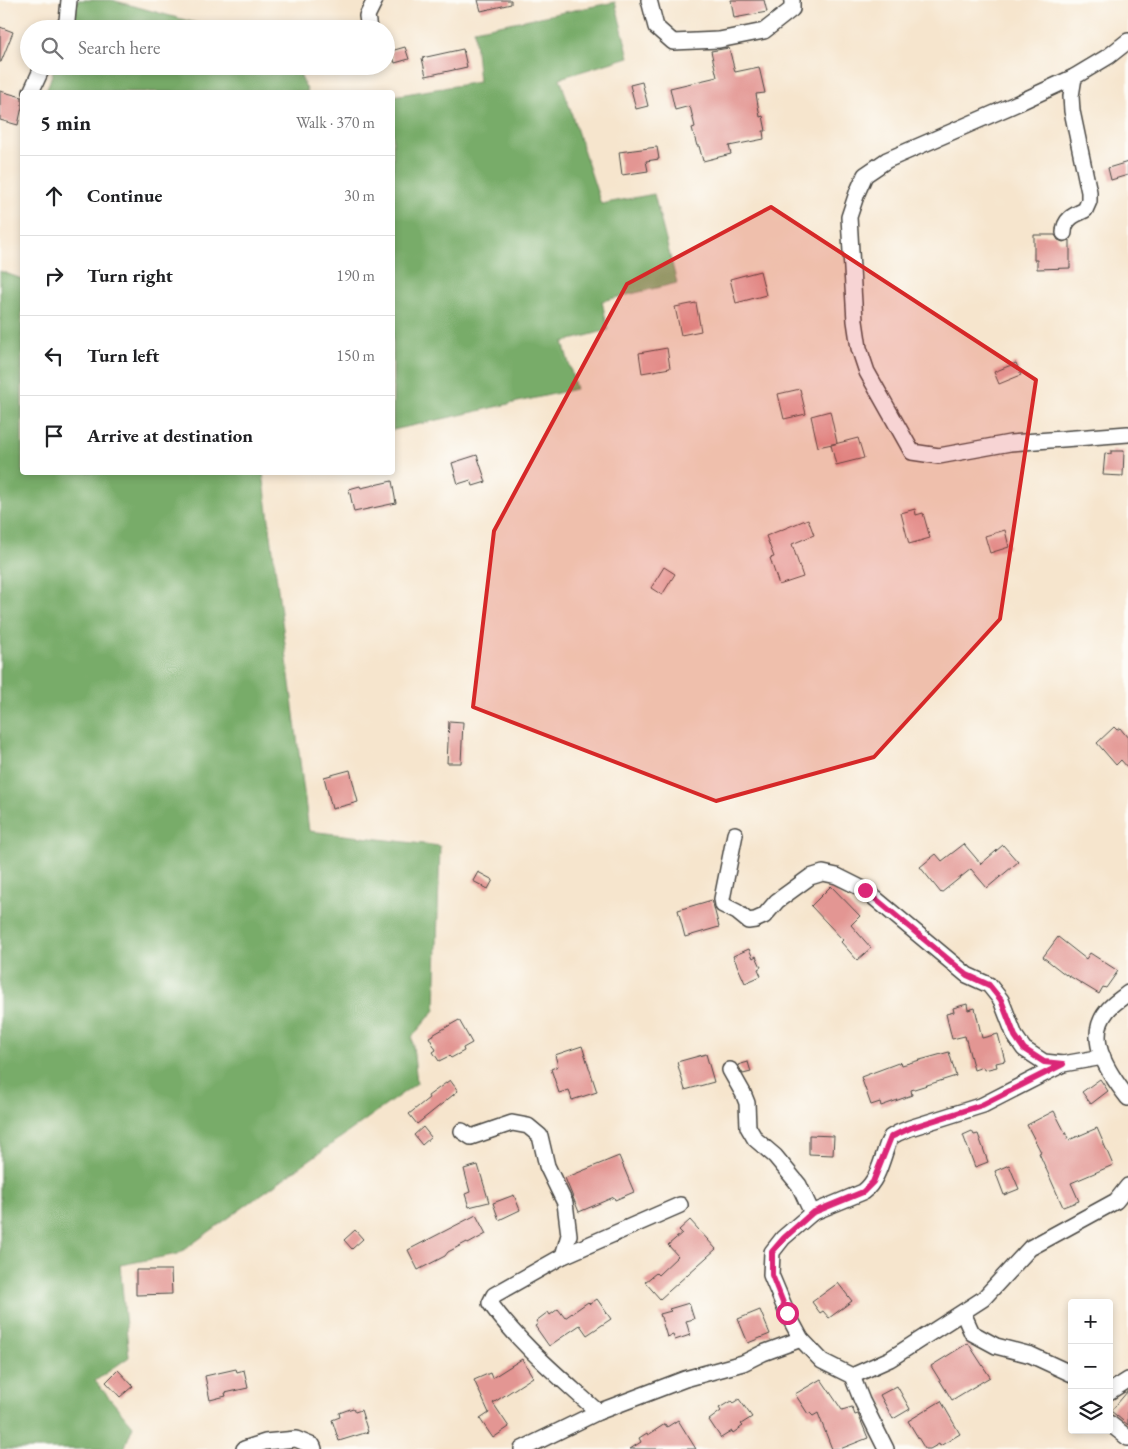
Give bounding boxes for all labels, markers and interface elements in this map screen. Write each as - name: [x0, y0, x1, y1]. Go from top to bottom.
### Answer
- search box: [20, 20, 395, 75]
- icon: search: [38, 34, 66, 62]
- text: Search here: [78, 35, 160, 60]
- text: 5 min: [40, 109, 91, 136]
- text: Walk · 370 m: [296, 112, 375, 133]
- icon: ahead: [40, 182, 68, 210]
- text: Continue: [87, 183, 162, 208]
- text: 30 m: [344, 185, 375, 206]
- icon: right: [40, 262, 68, 290]
- text: Turn right: [87, 263, 173, 288]
- text: 190 m: [336, 265, 375, 286]
- icon: left: [40, 342, 68, 370]
- text: Turn left: [87, 343, 159, 368]
- text: 150 m: [336, 345, 375, 366]
- icon: arrive: [40, 422, 68, 450]
- text: Arrive at destination: [87, 423, 253, 448]
- route end: [854, 879, 877, 902]
- map controls: [1068, 1299, 1113, 1434]
- button: +: [1068, 1299, 1113, 1344]
- route start: [776, 1302, 799, 1325]
- button: −: [1068, 1344, 1113, 1389]
- button: layers: [1068, 1389, 1113, 1434]

